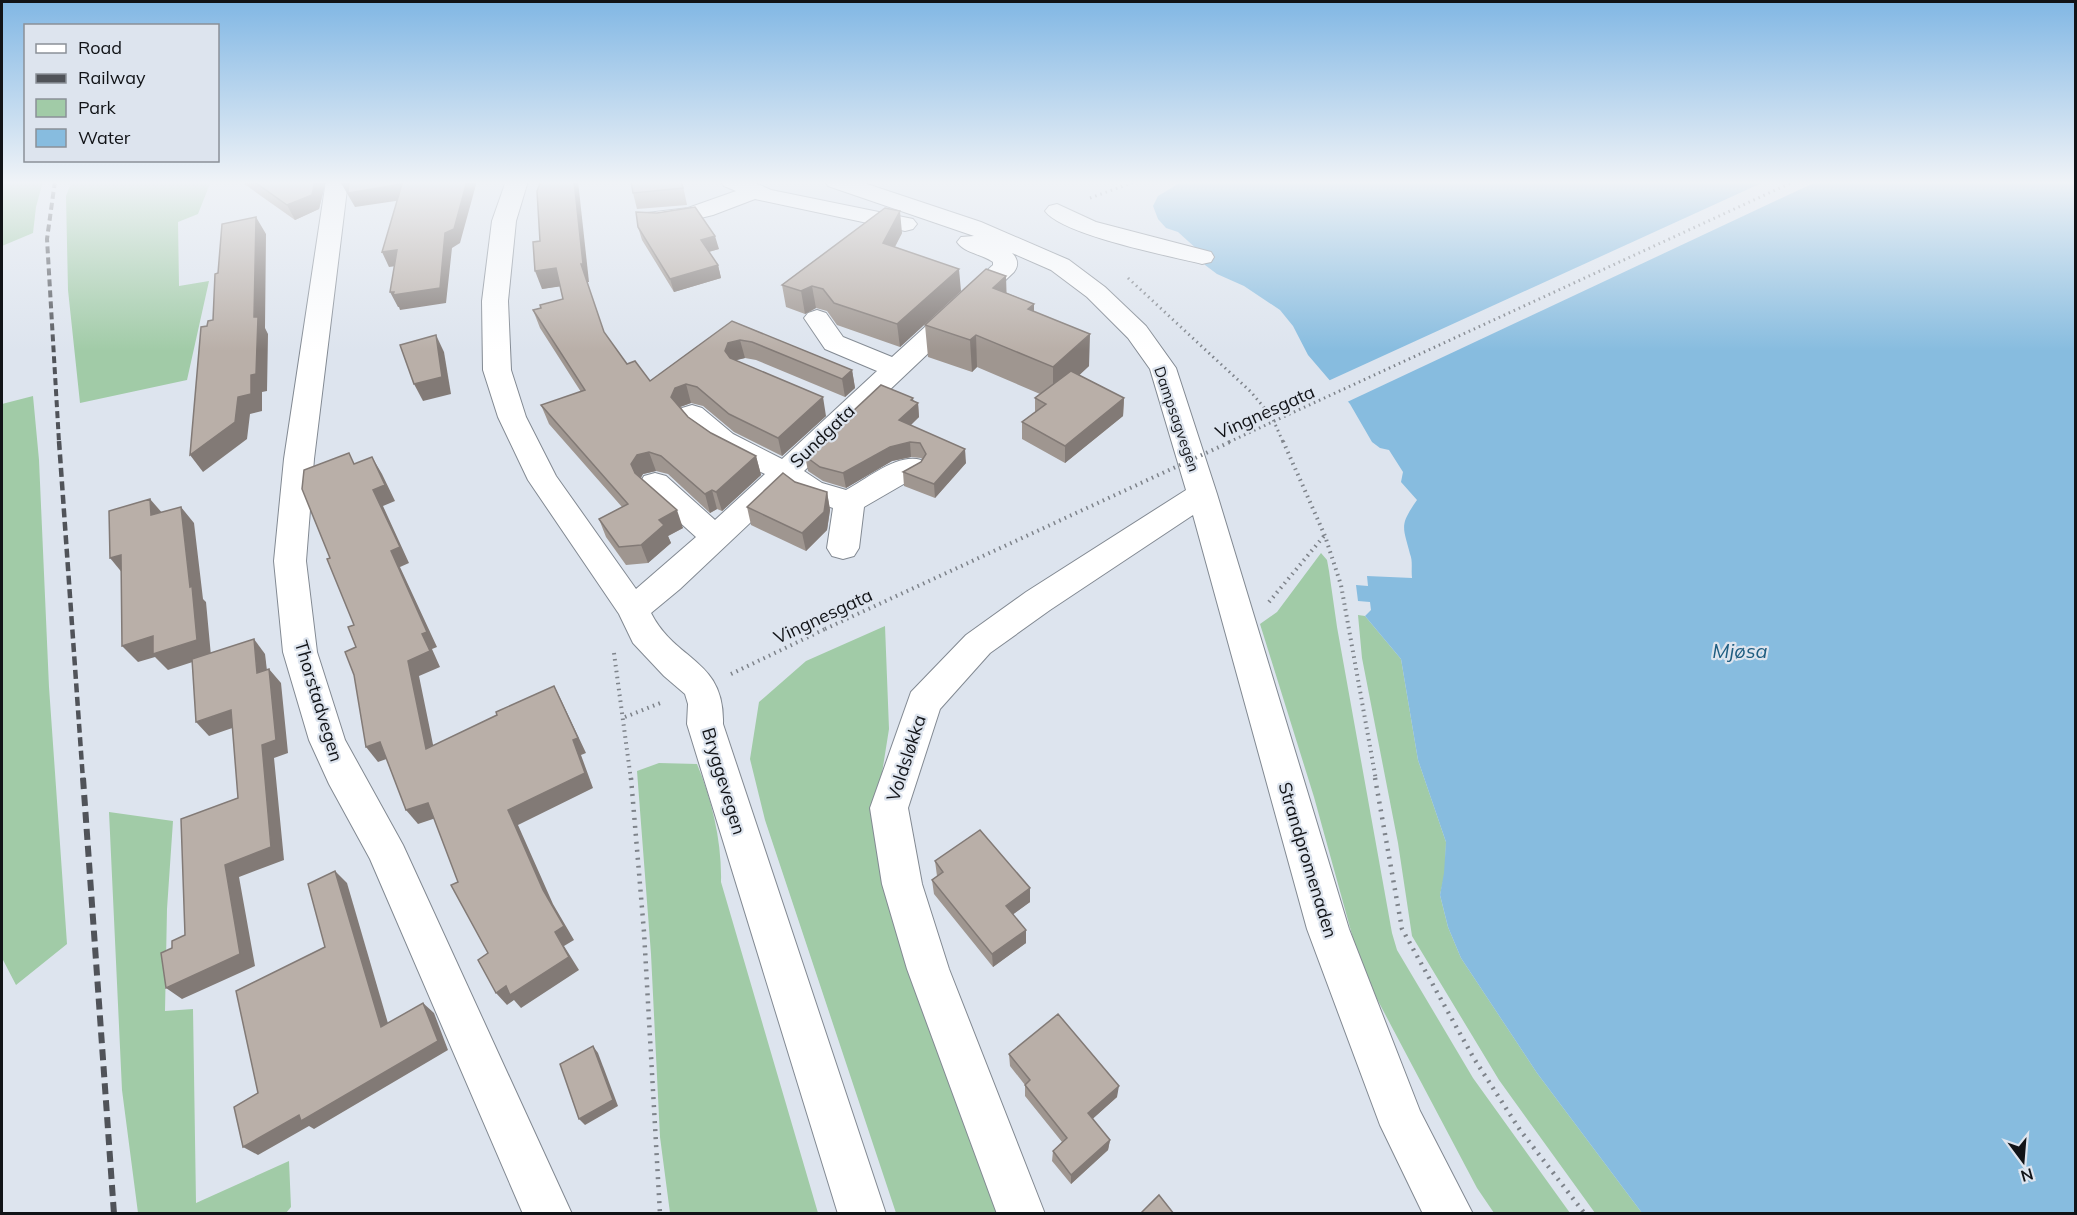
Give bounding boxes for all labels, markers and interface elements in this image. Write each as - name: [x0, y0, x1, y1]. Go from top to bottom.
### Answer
- legend: [24, 24, 219, 162]
- text: Road: [78, 36, 122, 59]
- text: Railway: [78, 66, 146, 89]
- text: Park: [78, 96, 117, 119]
- text: Water: [78, 126, 131, 149]
- street label: Dampsagvegen: [1150, 364, 1204, 474]
- street label: Vingnesgata: [1212, 380, 1318, 444]
- street label: Sundgata: [785, 399, 859, 473]
- street label: Vingnesgata: [770, 583, 876, 649]
- street label: Thorstadvegen: [290, 638, 348, 764]
- water label: Mjøsa: [1712, 638, 1768, 663]
- street label: Voldsløkka: [881, 712, 931, 804]
- street label: Bryggevegen: [697, 725, 751, 837]
- street label: Strandpromenaden: [1273, 779, 1343, 941]
- north arrow: [1993, 1131, 2053, 1191]
- text: N: [2019, 1164, 2036, 1187]

